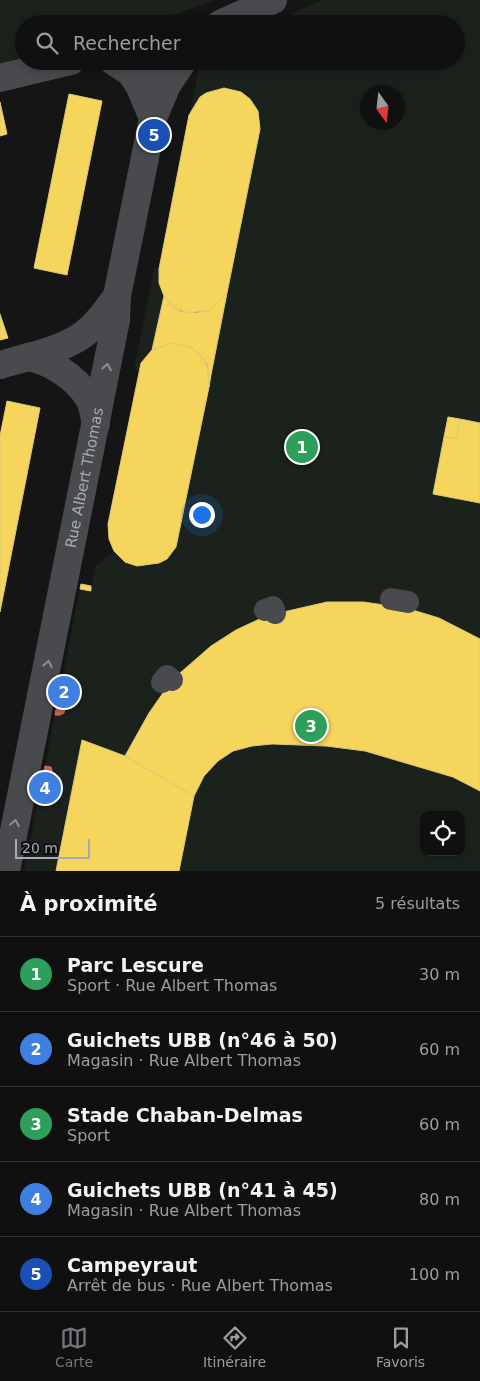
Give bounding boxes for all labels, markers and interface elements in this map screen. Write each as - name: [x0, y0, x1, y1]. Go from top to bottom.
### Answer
- search box: [15, 15, 465, 70]
- icon: search: [33, 29, 61, 57]
- text: Rechercher: [73, 32, 181, 54]
- north arrow: [360, 85, 405, 130]
- pin: 5: [138, 116, 170, 154]
- one-way arrow: [102, 363, 112, 372]
- street label: Rue Albert Thomas: [62, 406, 107, 550]
- pin: 1: [286, 428, 318, 466]
- your location: [189, 502, 215, 528]
- one-way arrow: [42, 660, 52, 668]
- pin: 2: [48, 673, 80, 711]
- pin: 3: [295, 707, 327, 745]
- pin: 4: [29, 769, 61, 807]
- map controls: [420, 811, 465, 856]
- button: locate: [420, 811, 465, 856]
- one-way arrow: [10, 819, 20, 828]
- scale bar: [15, 836, 90, 859]
- text: 20 m: [22, 840, 58, 856]
- text: À proximité: [20, 892, 157, 916]
- text: 5 résultats: [375, 894, 460, 913]
- text: Parc Lescure: [67, 954, 204, 976]
- text: 1: [30, 965, 42, 984]
- text: 30 m: [419, 965, 460, 984]
- text: Sport · Rue Albert Thomas: [67, 976, 277, 995]
- text: Guichets UBB (n°46 à 50): [67, 1029, 338, 1051]
- text: 2: [30, 1040, 42, 1059]
- text: 60 m: [419, 1040, 460, 1059]
- text: Magasin · Rue Albert Thomas: [67, 1051, 301, 1070]
- text: Stade Chaban-Delmas: [67, 1104, 303, 1126]
- text: 3: [30, 1115, 42, 1134]
- text: 60 m: [419, 1115, 460, 1134]
- text: Sport: [67, 1126, 110, 1145]
- text: Guichets UBB (n°41 à 45): [67, 1179, 338, 1201]
- text: 4: [30, 1190, 42, 1209]
- text: 80 m: [419, 1190, 460, 1209]
- text: Magasin · Rue Albert Thomas: [67, 1201, 301, 1220]
- text: Campeyraut: [67, 1254, 197, 1276]
- text: 5: [30, 1265, 42, 1284]
- text: 100 m: [409, 1265, 460, 1284]
- text: Arrêt de bus · Rue Albert Thomas: [67, 1276, 333, 1295]
- tab: Carte: [55, 1324, 93, 1370]
- tab: Itinéraire: [203, 1324, 266, 1370]
- tab: Favoris: [376, 1324, 425, 1370]

